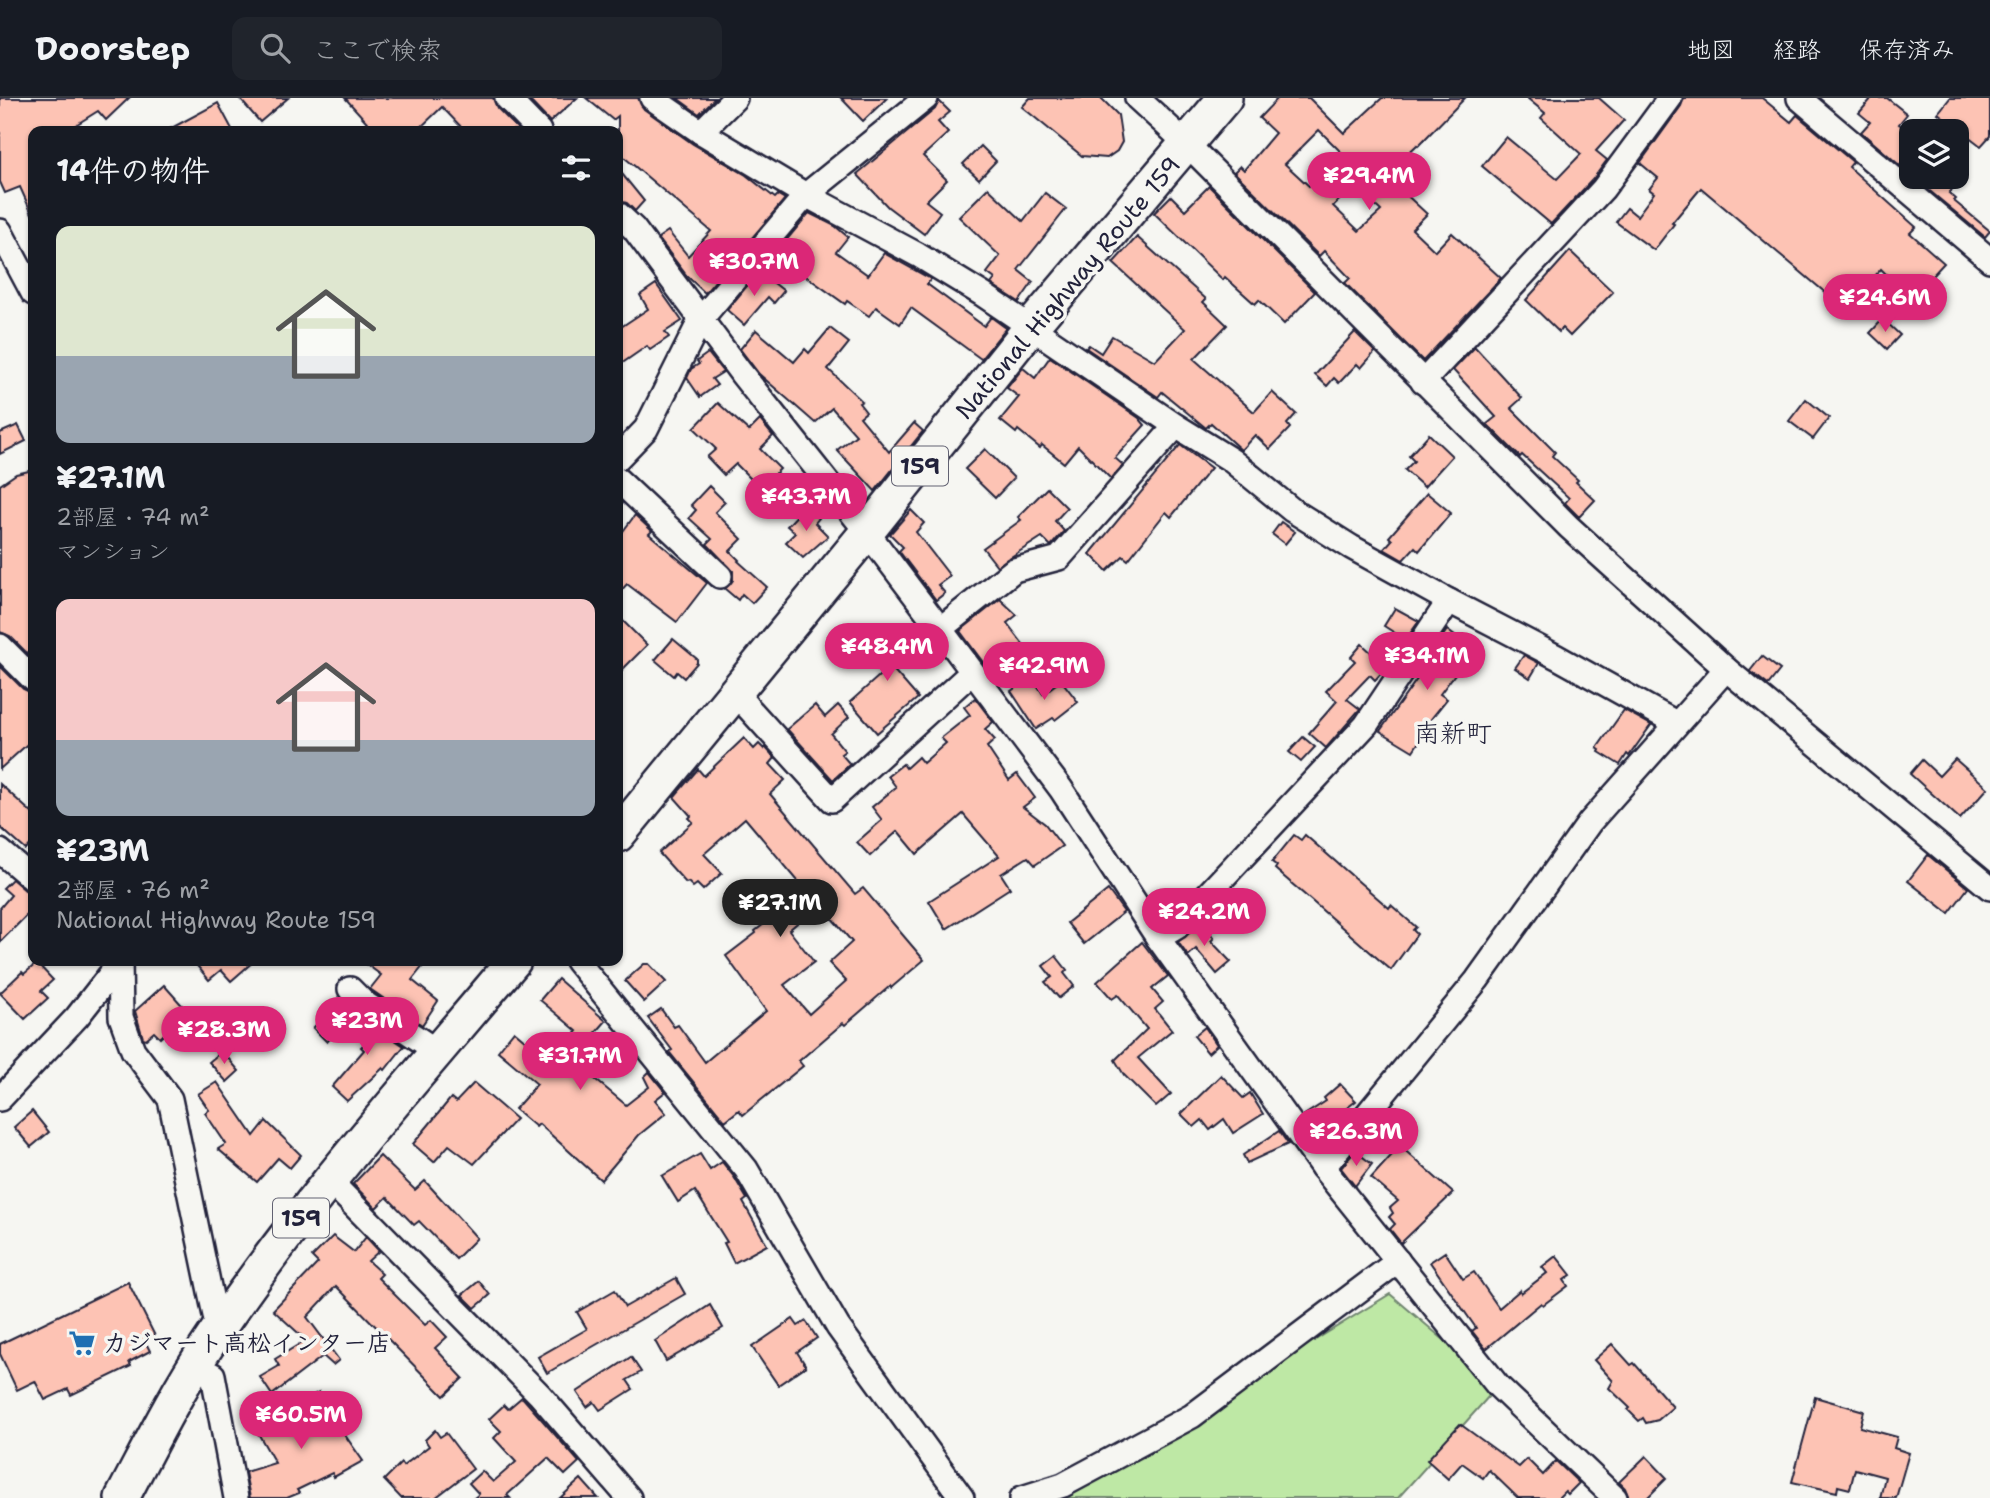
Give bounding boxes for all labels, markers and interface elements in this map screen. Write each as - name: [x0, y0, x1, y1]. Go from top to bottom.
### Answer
- search box: [232, 17, 722, 80]
- text: Doorstep: [35, 26, 190, 71]
- icon: search: [256, 29, 294, 67]
- text: ここで検索: [312, 32, 442, 67]
- text: 地図: [1687, 34, 1735, 66]
- text: 経路: [1773, 34, 1821, 66]
- text: 保存済み: [1859, 34, 1955, 66]
- map controls: [1899, 119, 1969, 189]
- button: layers: [1899, 119, 1969, 189]
- icon: filters: [557, 149, 595, 187]
- text: 14件の物件: [56, 150, 210, 191]
- street label: National Highway Route 159: [948, 150, 1188, 426]
- pin: ¥29.4M: [1312, 152, 1426, 212]
- text: ¥29.4M: [1323, 160, 1415, 190]
- pin: ¥30.7M: [697, 238, 811, 298]
- text: ¥30.7M: [709, 246, 799, 276]
- icon: home: [263, 271, 389, 397]
- pin: ¥24.6M: [1828, 274, 1942, 334]
- text: ¥24.6M: [1839, 282, 1931, 312]
- road number: 159: [892, 446, 948, 486]
- text: ¥27.1M: [56, 457, 165, 498]
- pin: ¥43.7M: [749, 474, 863, 533]
- text: ¥43.7M: [761, 481, 851, 511]
- text: 2部屋 · 74 m²: [56, 502, 210, 532]
- text: マンション: [56, 536, 170, 566]
- pin: ¥48.4M: [830, 624, 944, 683]
- text: ¥48.4M: [841, 631, 933, 661]
- pin: ¥34.1M: [1370, 632, 1484, 692]
- text: ¥34.1M: [1384, 640, 1470, 670]
- pin: ¥42.9M: [987, 642, 1101, 702]
- icon: home: [263, 644, 389, 770]
- text: ¥42.9M: [999, 650, 1089, 680]
- district label: 南新町: [1414, 715, 1492, 750]
- text: ¥23M: [56, 830, 149, 871]
- text: 2部屋 · 76 m²: [56, 875, 210, 905]
- pin: ¥27.1M: [723, 880, 837, 939]
- text: ¥27.1M: [738, 887, 822, 917]
- pin: ¥24.2M: [1147, 888, 1261, 948]
- text: ¥24.2M: [1158, 896, 1250, 926]
- text: National Highway Route 159: [56, 905, 376, 935]
- pin: ¥23M: [326, 998, 408, 1057]
- text: ¥23M: [331, 1005, 403, 1035]
- pin: ¥28.3M: [167, 1006, 281, 1066]
- text: ¥28.3M: [177, 1014, 271, 1044]
- pin: ¥31.7M: [523, 1032, 637, 1092]
- text: ¥31.7M: [538, 1040, 622, 1070]
- pin: ¥26.3M: [1299, 1108, 1413, 1168]
- text: ¥26.3M: [1309, 1116, 1403, 1146]
- road number: 159: [273, 1198, 329, 1238]
- place label: カジマート高松インター店: [103, 1327, 391, 1359]
- supermarket icon: カジマート高松インター店: [67, 1328, 97, 1358]
- pin: ¥60.5M: [244, 1392, 358, 1451]
- text: ¥60.5M: [255, 1399, 347, 1429]

